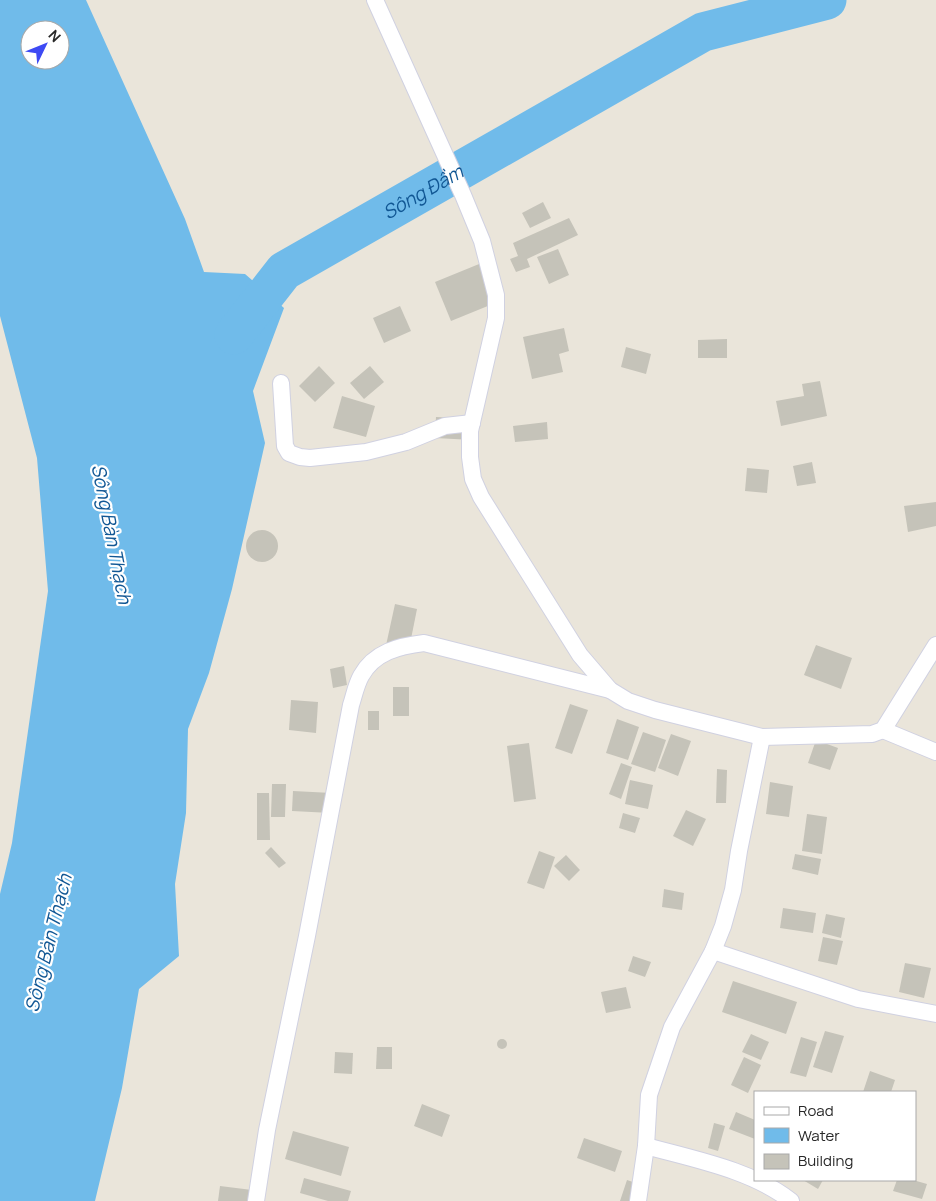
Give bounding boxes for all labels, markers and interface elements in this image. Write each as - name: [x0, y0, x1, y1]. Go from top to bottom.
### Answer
- north arrow: [20, 20, 70, 70]
- text: N: [44, 26, 65, 46]
- water label: Sông Đầm: [378, 158, 469, 225]
- water label: Sông Bàn Thạch: [86, 462, 138, 607]
- water label: Sông Bàn Thạch: [18, 870, 78, 1015]
- legend: [754, 1091, 916, 1181]
- text: Road: [798, 1100, 834, 1121]
- text: Water: [798, 1125, 840, 1146]
- text: Building: [798, 1150, 853, 1171]

